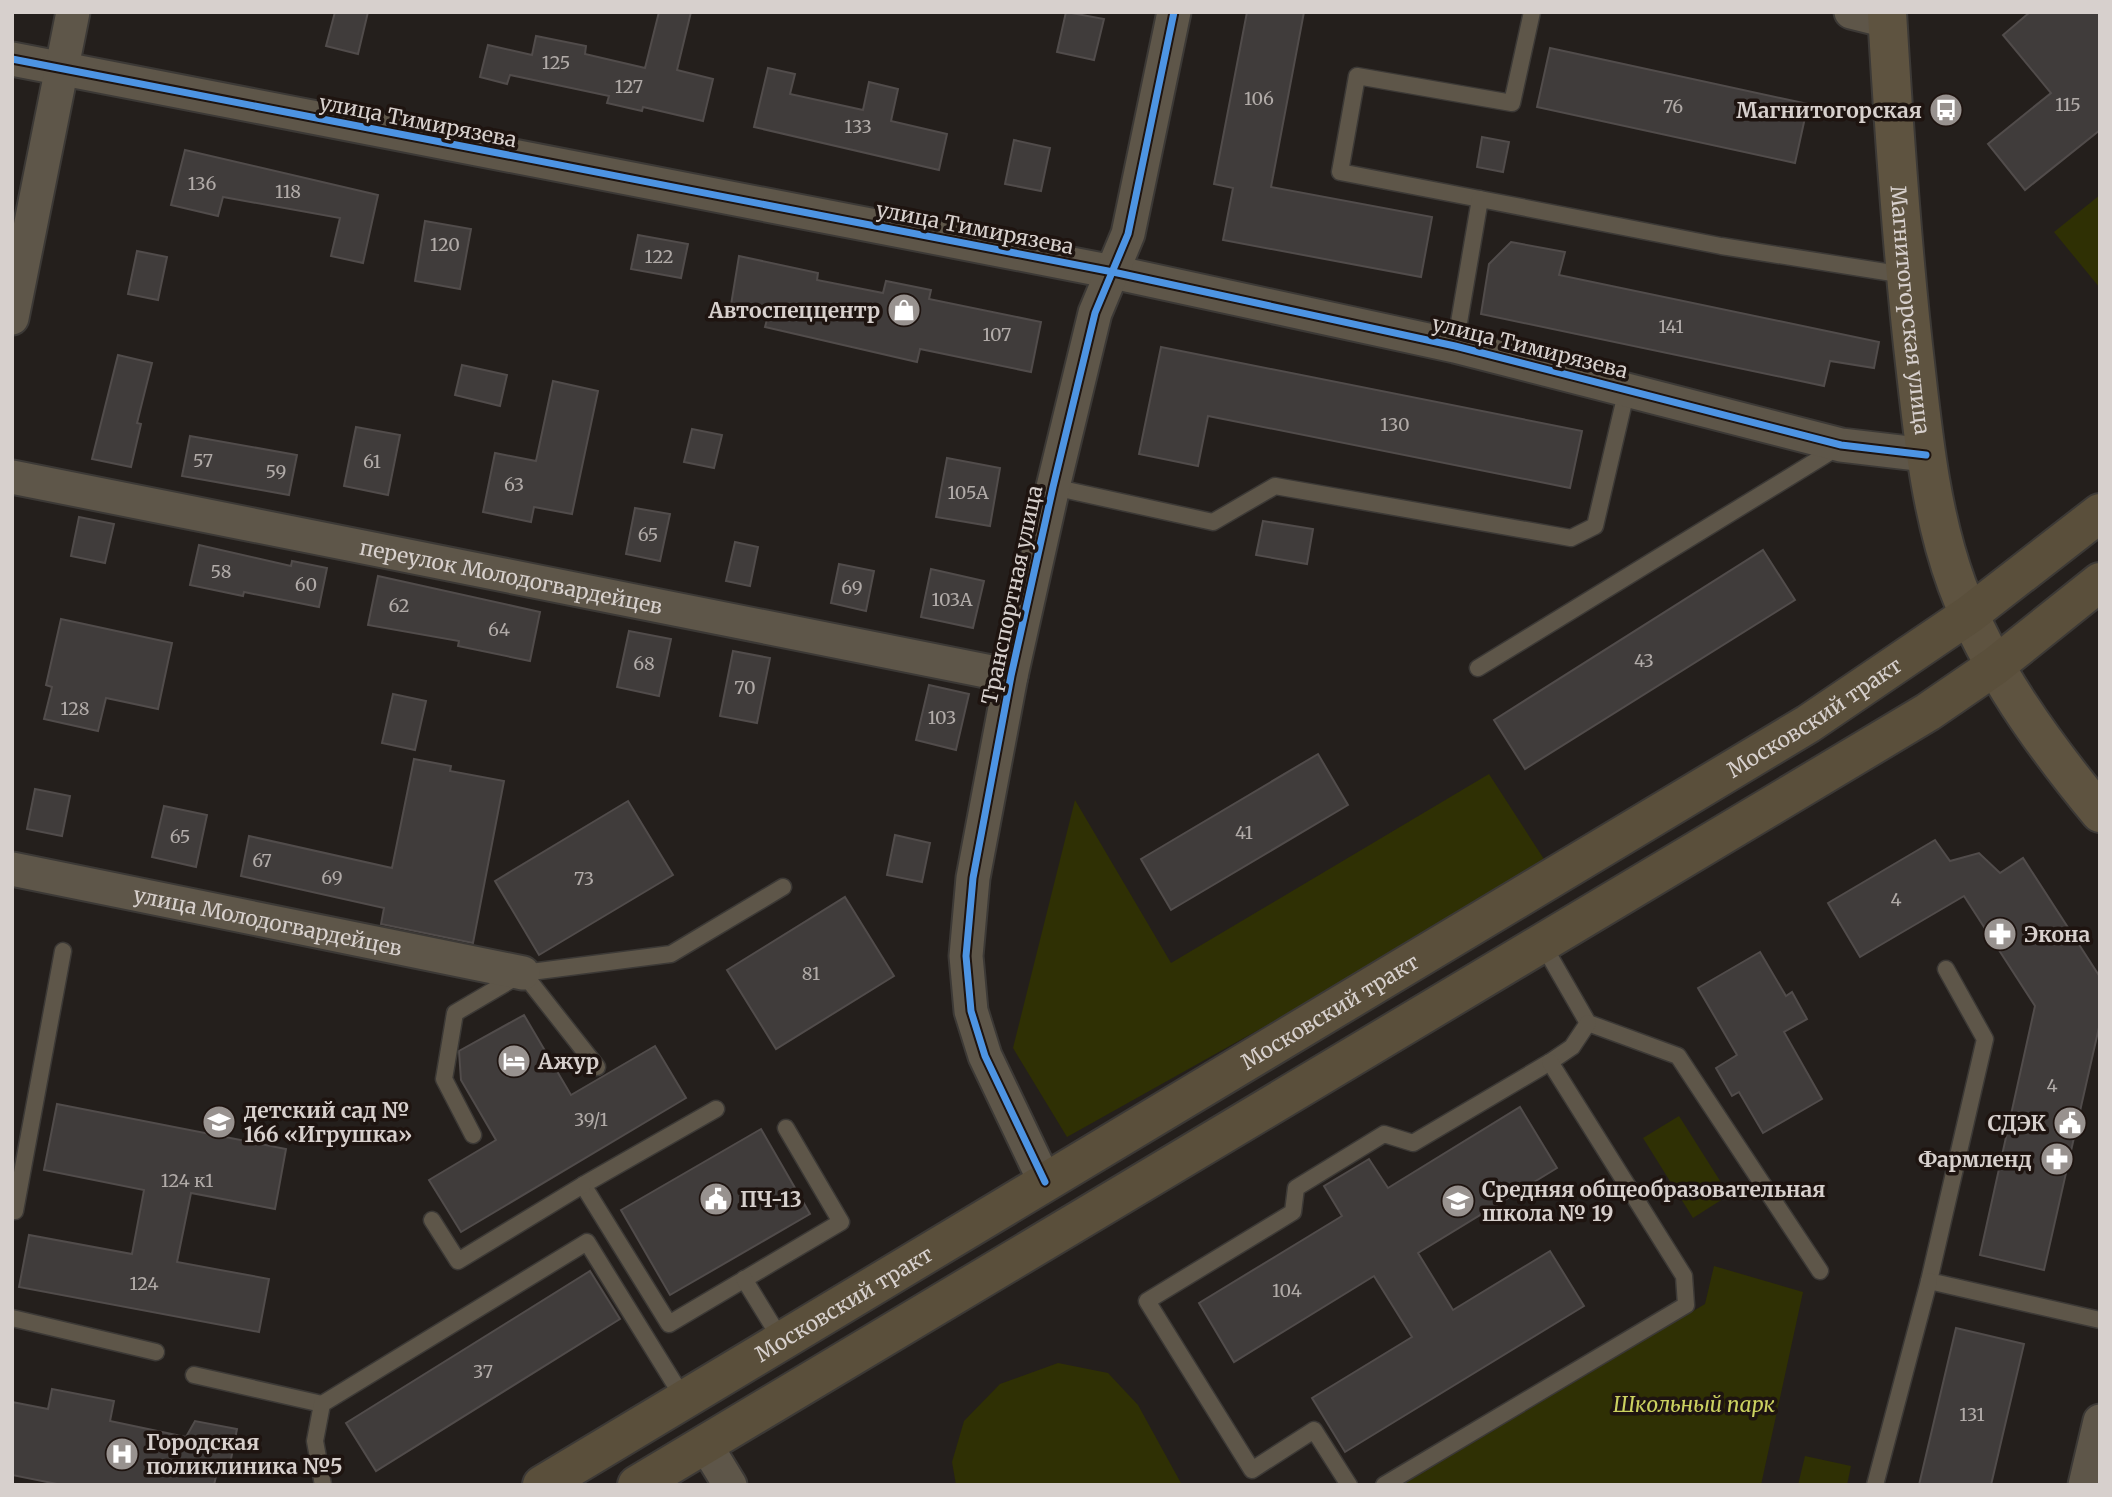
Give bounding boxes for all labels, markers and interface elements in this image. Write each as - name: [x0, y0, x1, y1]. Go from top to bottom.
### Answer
- house number: 125: [542, 51, 570, 74]
- house number: 127: [615, 75, 643, 98]
- house number: 106: [1244, 87, 1274, 110]
- street label: улица Тимирязева: [317, 89, 519, 153]
- bus stop icon: Магнитогорская: [1927, 91, 1965, 129]
- house number: 115: [2055, 93, 2081, 116]
- house number: 76: [1663, 95, 1683, 118]
- place label: Магнитогорская: [1736, 97, 1922, 124]
- house number: 133: [844, 115, 872, 138]
- house number: 136: [188, 172, 216, 195]
- house number: 118: [275, 180, 301, 203]
- street label: Магнитогорская улица: [1885, 185, 1937, 436]
- street label: улица Тимирязева: [874, 196, 1076, 260]
- house number: 120: [430, 233, 460, 256]
- house number: 122: [645, 245, 673, 268]
- shop icon: Автоспеццентр: [885, 291, 923, 329]
- place label: Автоспеццентр: [707, 297, 880, 324]
- street label: улица Тимирязева: [1429, 310, 1631, 384]
- house number: 141: [1658, 315, 1684, 338]
- house number: 107: [983, 323, 1011, 346]
- house number: 130: [1380, 413, 1410, 436]
- house number: 57: [193, 449, 213, 472]
- house number: 61: [363, 450, 381, 473]
- house number: 59: [266, 460, 286, 483]
- house number: 63: [504, 473, 524, 496]
- house number: 105А: [947, 481, 989, 504]
- street label: Транспортная улица: [976, 483, 1048, 707]
- house number: 65: [638, 523, 658, 546]
- street label: переулок Молодогвардейцев: [358, 533, 665, 620]
- house number: 58: [211, 560, 231, 583]
- house number: 60: [295, 573, 317, 596]
- house number: 69: [841, 576, 863, 599]
- house number: 103А: [932, 588, 973, 611]
- house number: 62: [389, 594, 409, 617]
- house number: 64: [488, 618, 510, 641]
- house number: 43: [1634, 649, 1654, 672]
- street label: Московский тракт: [1722, 651, 1907, 783]
- house number: 68: [633, 652, 655, 675]
- house number: 70: [734, 676, 756, 699]
- house number: 128: [60, 697, 90, 720]
- house number: 103: [928, 706, 956, 729]
- house number: 41: [1235, 821, 1253, 844]
- house number: 65: [170, 825, 190, 848]
- house number: 67: [252, 849, 272, 872]
- house number: 69: [321, 866, 343, 889]
- house number: 73: [574, 867, 594, 890]
- street label: улица Молодогвардейцев: [131, 881, 404, 962]
- house number: 4: [1890, 888, 1902, 911]
- pharmacy icon: Экона: [1981, 915, 2019, 953]
- place label: Экона: [2024, 921, 2091, 948]
- street label: Московский тракт: [1236, 948, 1424, 1075]
- house number: 81: [802, 962, 820, 985]
- hotel icon: Ажур: [495, 1042, 533, 1080]
- place label: Ажур: [537, 1048, 599, 1075]
- house number: 4: [2046, 1074, 2058, 1097]
- place label: детский сад № 166 «Игрушка»: [243, 1097, 412, 1148]
- school or university icon: детский сад № 166 «Игрушка»: [200, 1103, 238, 1141]
- public building icon: СДЭК: [2051, 1104, 2089, 1142]
- house number: 39/1: [574, 1108, 608, 1131]
- place label: СДЭК: [1988, 1110, 2046, 1137]
- pharmacy icon: Фармленд: [2038, 1140, 2076, 1178]
- place label: Фармленд: [1918, 1146, 2032, 1173]
- house number: 124 к1: [161, 1169, 213, 1192]
- place label: Средняя общеобразовательная школа № 19: [1482, 1176, 1825, 1227]
- public building icon: ПЧ-13: [697, 1180, 735, 1218]
- school or university icon: Средняя общеобразовательная школа № 19: [1439, 1182, 1477, 1220]
- place label: ПЧ-13: [740, 1186, 802, 1213]
- street label: Московский тракт: [750, 1240, 938, 1367]
- house number: 124: [129, 1272, 159, 1295]
- house number: 104: [1272, 1279, 1302, 1302]
- house number: 37: [473, 1360, 493, 1383]
- park label: Школьный парк: [1613, 1391, 1775, 1418]
- house number: 131: [1959, 1403, 1985, 1426]
- place label: Городская поликлиника №5: [146, 1429, 343, 1480]
- hospital icon: Городская поликлиника №5: [103, 1435, 141, 1473]

